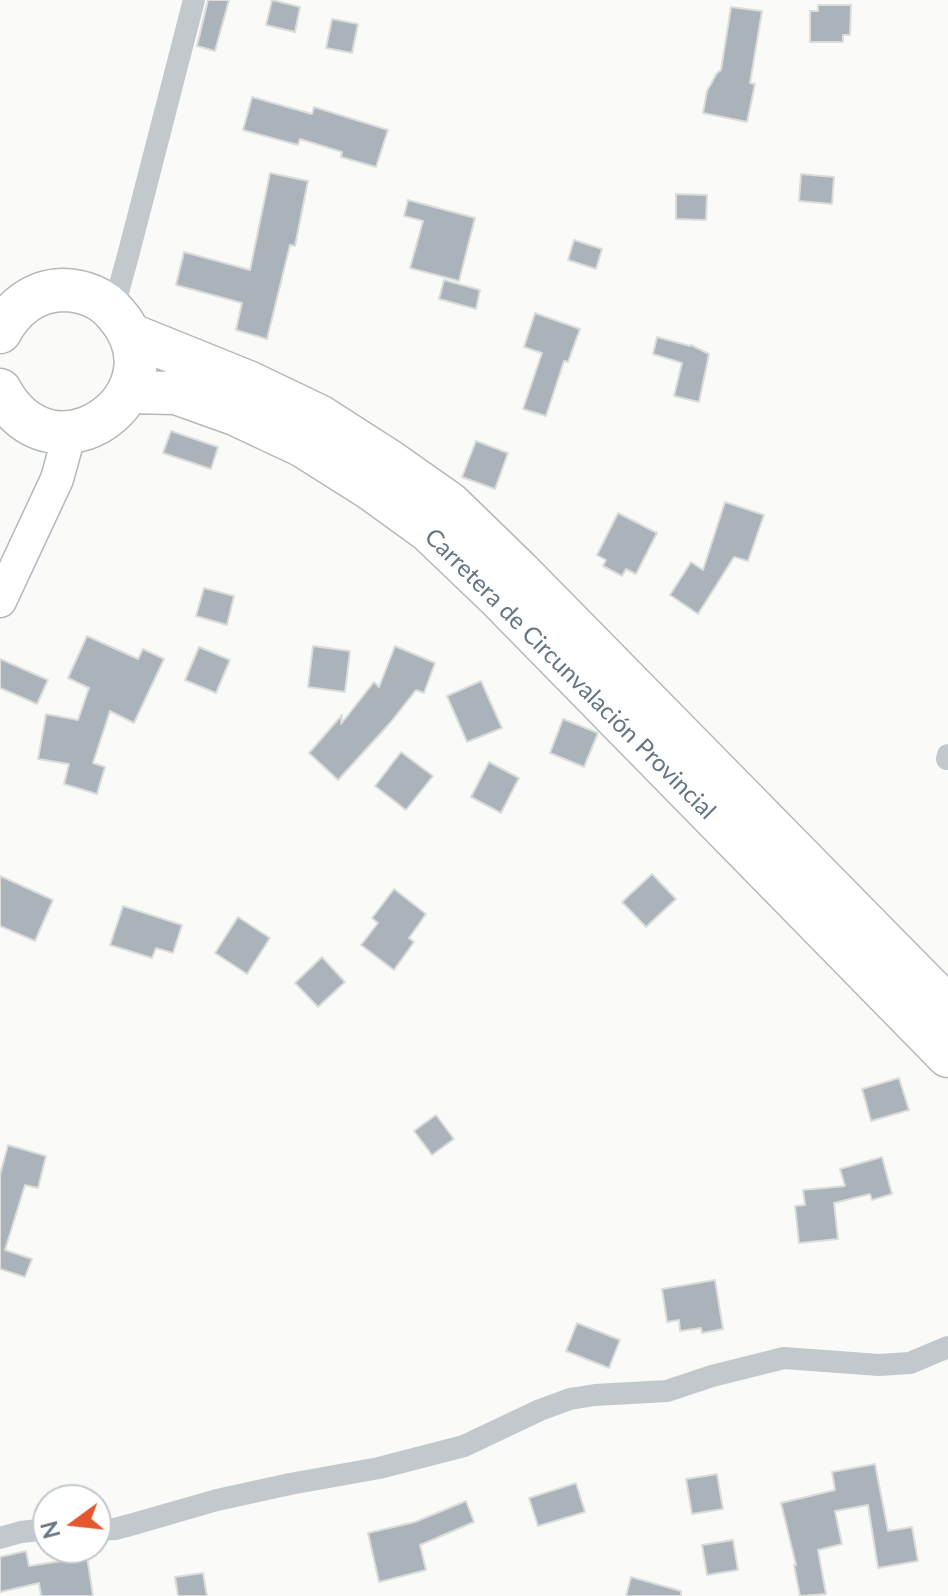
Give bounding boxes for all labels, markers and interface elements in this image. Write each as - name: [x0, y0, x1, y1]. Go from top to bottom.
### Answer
- street label: Carretera de Circunvalación Provincial: [419, 523, 721, 825]
- north arrow: [32, 1484, 112, 1564]
- text: N: [35, 1518, 66, 1542]

